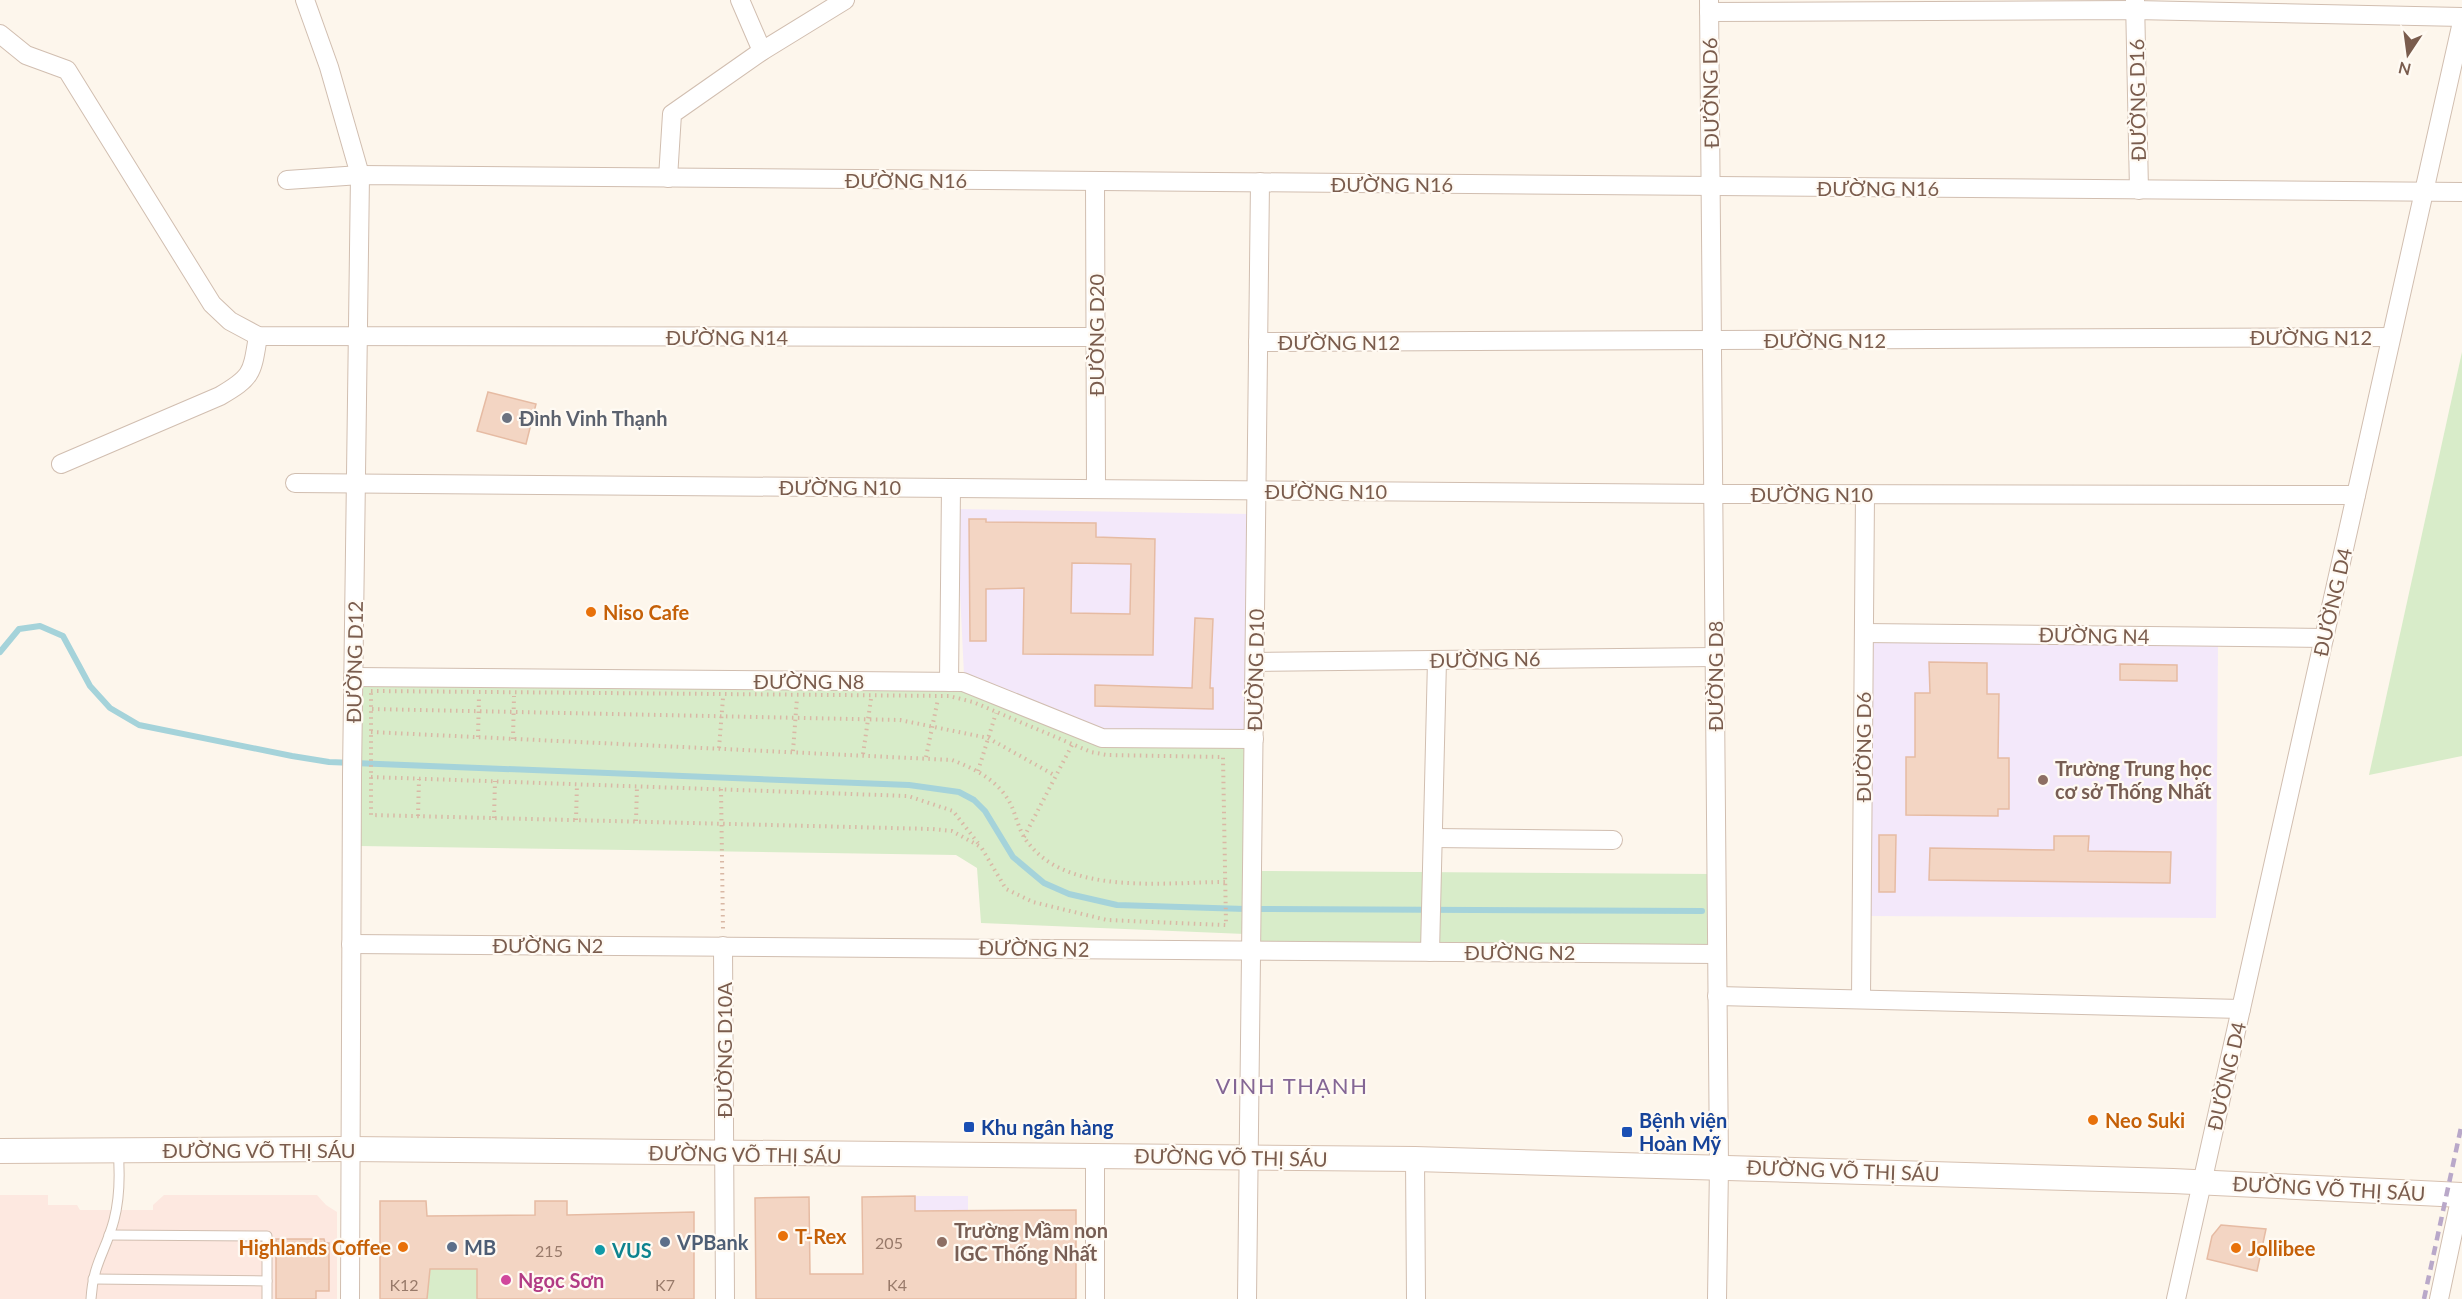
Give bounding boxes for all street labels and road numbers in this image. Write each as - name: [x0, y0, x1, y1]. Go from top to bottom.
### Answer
- street label: ĐƯỜNG D6: [1697, 37, 1723, 149]
- street label: ĐƯỜNG D16: [2124, 39, 2150, 161]
- street label: ĐƯỜNG N16: [845, 168, 967, 192]
- street label: ĐƯỜNG N16: [1331, 172, 1453, 196]
- street label: ĐƯỜNG N16: [1817, 176, 1939, 200]
- street label: ĐƯỜNG D20: [1084, 274, 1108, 396]
- street label: ĐƯỜNG N14: [666, 325, 789, 349]
- street label: ĐƯỜNG N12: [2250, 325, 2372, 349]
- street label: ĐƯỜNG N12: [1764, 328, 1886, 352]
- street label: ĐƯỜNG N12: [1278, 330, 1400, 354]
- street label: ĐƯỜNG N10: [779, 475, 901, 499]
- street label: ĐƯỜNG N10: [1265, 479, 1387, 503]
- street label: ĐƯỜNG N10: [1751, 482, 1873, 506]
- street label: ĐƯỜNG D4: [2308, 545, 2356, 659]
- street label: ĐƯỜNG D12: [341, 601, 367, 723]
- street label: ĐƯỜNG D10: [1242, 609, 1268, 731]
- street label: ĐƯỜNG D8: [1703, 621, 1727, 731]
- street label: ĐƯỜNG N4: [2038, 622, 2150, 648]
- street label: ĐƯỜNG N6: [1429, 646, 1541, 672]
- street label: ĐƯỜNG N8: [754, 669, 864, 693]
- street label: ĐƯỜNG D6: [1851, 692, 1875, 802]
- street label: ĐƯỜNG N2: [493, 933, 603, 957]
- street label: ĐƯỜNG N2: [978, 935, 1090, 961]
- street label: ĐƯỜNG N2: [1465, 940, 1575, 964]
- street label: ĐƯỜNG D10A: [712, 982, 736, 1118]
- street label: ĐƯỜNG D4: [2202, 1019, 2250, 1133]
- street label: ĐƯỜNG VÕ THỊ SÁU: [162, 1138, 356, 1162]
- street label: ĐƯỜNG VÕ THỊ SÁU: [648, 1140, 842, 1168]
- street label: ĐƯỜNG VÕ THỊ SÁU: [1134, 1143, 1328, 1171]
- street label: ĐƯỜNG VÕ THỊ SÁU: [1746, 1155, 1940, 1185]
- street label: ĐƯỜNG VÕ THỊ SÁU: [2232, 1171, 2426, 1205]

